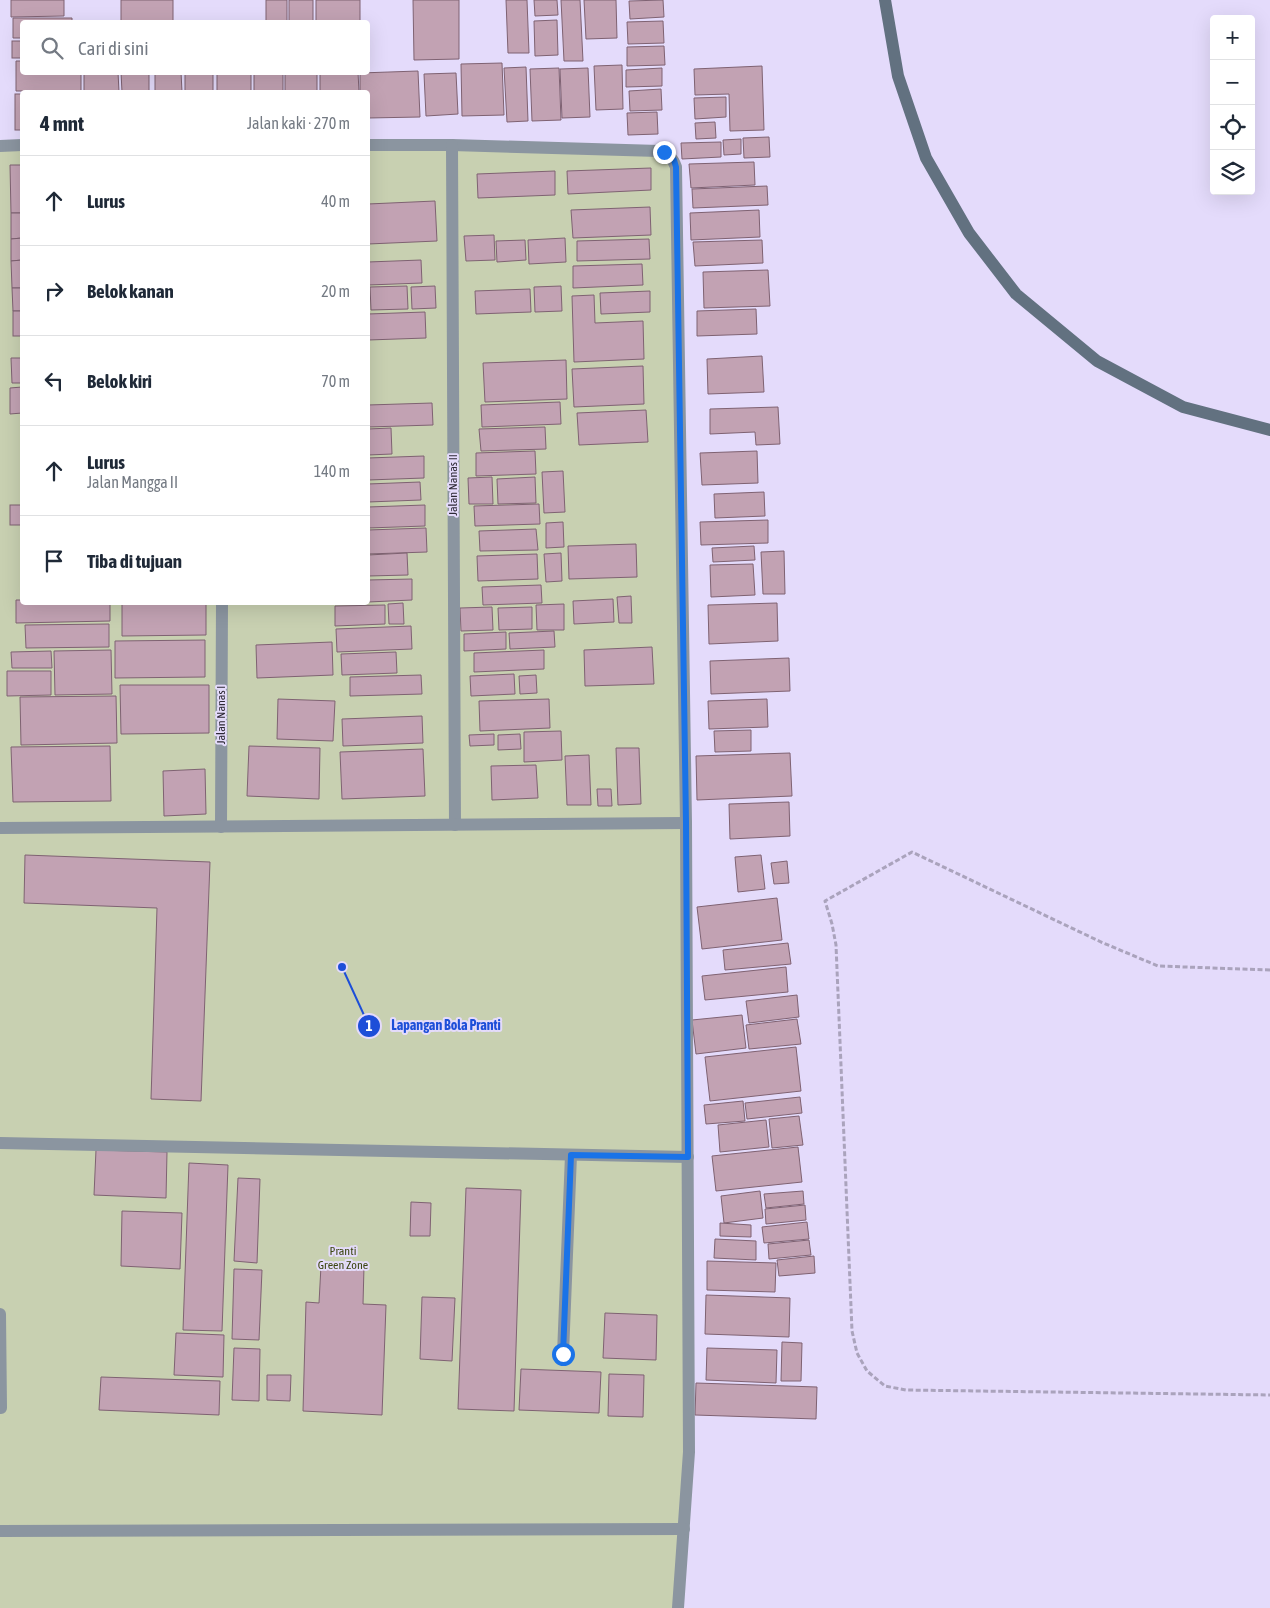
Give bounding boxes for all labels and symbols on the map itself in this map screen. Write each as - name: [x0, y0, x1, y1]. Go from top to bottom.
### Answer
- route end: [653, 141, 676, 164]
- street label: Jalan Nanas II: [446, 454, 460, 516]
- street label: Jalan Nanas I: [214, 686, 228, 744]
- callout: Lapangan Bola Pranti: [357, 1011, 511, 1040]
- text: 1: [365, 1017, 373, 1034]
- text: Lapangan Bola Pranti: [391, 1017, 501, 1033]
- park label: Pranti Green Zone: [318, 1244, 368, 1272]
- route start: [552, 1343, 575, 1366]

